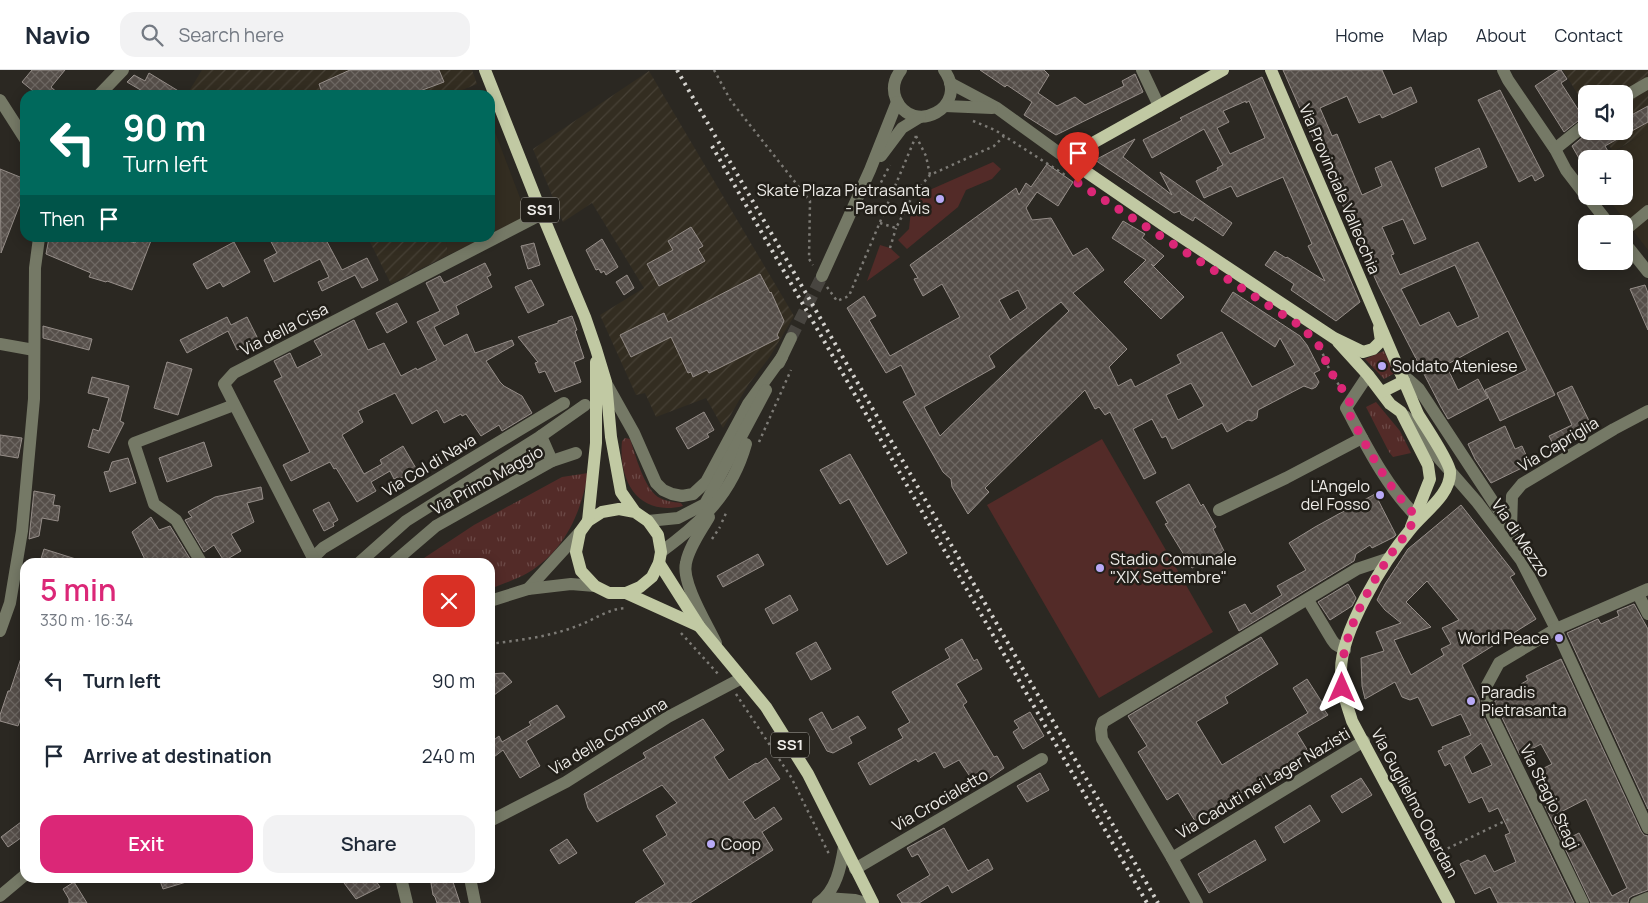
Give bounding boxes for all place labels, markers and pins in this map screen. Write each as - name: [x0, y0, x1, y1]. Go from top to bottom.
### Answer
- pin: [1057, 132, 1099, 183]
- place label: Skate Plaza Pietrasanta - Parco Avis: [757, 179, 930, 219]
- marker: Skate Plaza Pietrasanta - Parco Avis: [934, 193, 946, 205]
- place label: Soldato Ateniese: [1392, 355, 1518, 377]
- marker: Soldato Ateniese: [1376, 360, 1388, 372]
- place label: L'Angelo del Fosso: [1301, 475, 1370, 515]
- marker: L'Angelo del Fosso: [1374, 489, 1386, 501]
- place label: Stadio Comunale "XIX Settembre": [1110, 548, 1237, 588]
- marker: Stadio Comunale "XIX Settembre": [1094, 562, 1106, 574]
- place label: World Peace: [1458, 627, 1549, 649]
- marker: World Peace: [1553, 632, 1565, 644]
- place label: Paradis Pietrasanta: [1481, 681, 1567, 721]
- marker: Paradis Pietrasanta: [1465, 695, 1477, 707]
- place label: Coop: [721, 833, 761, 855]
- marker: Coop: [705, 838, 717, 850]

